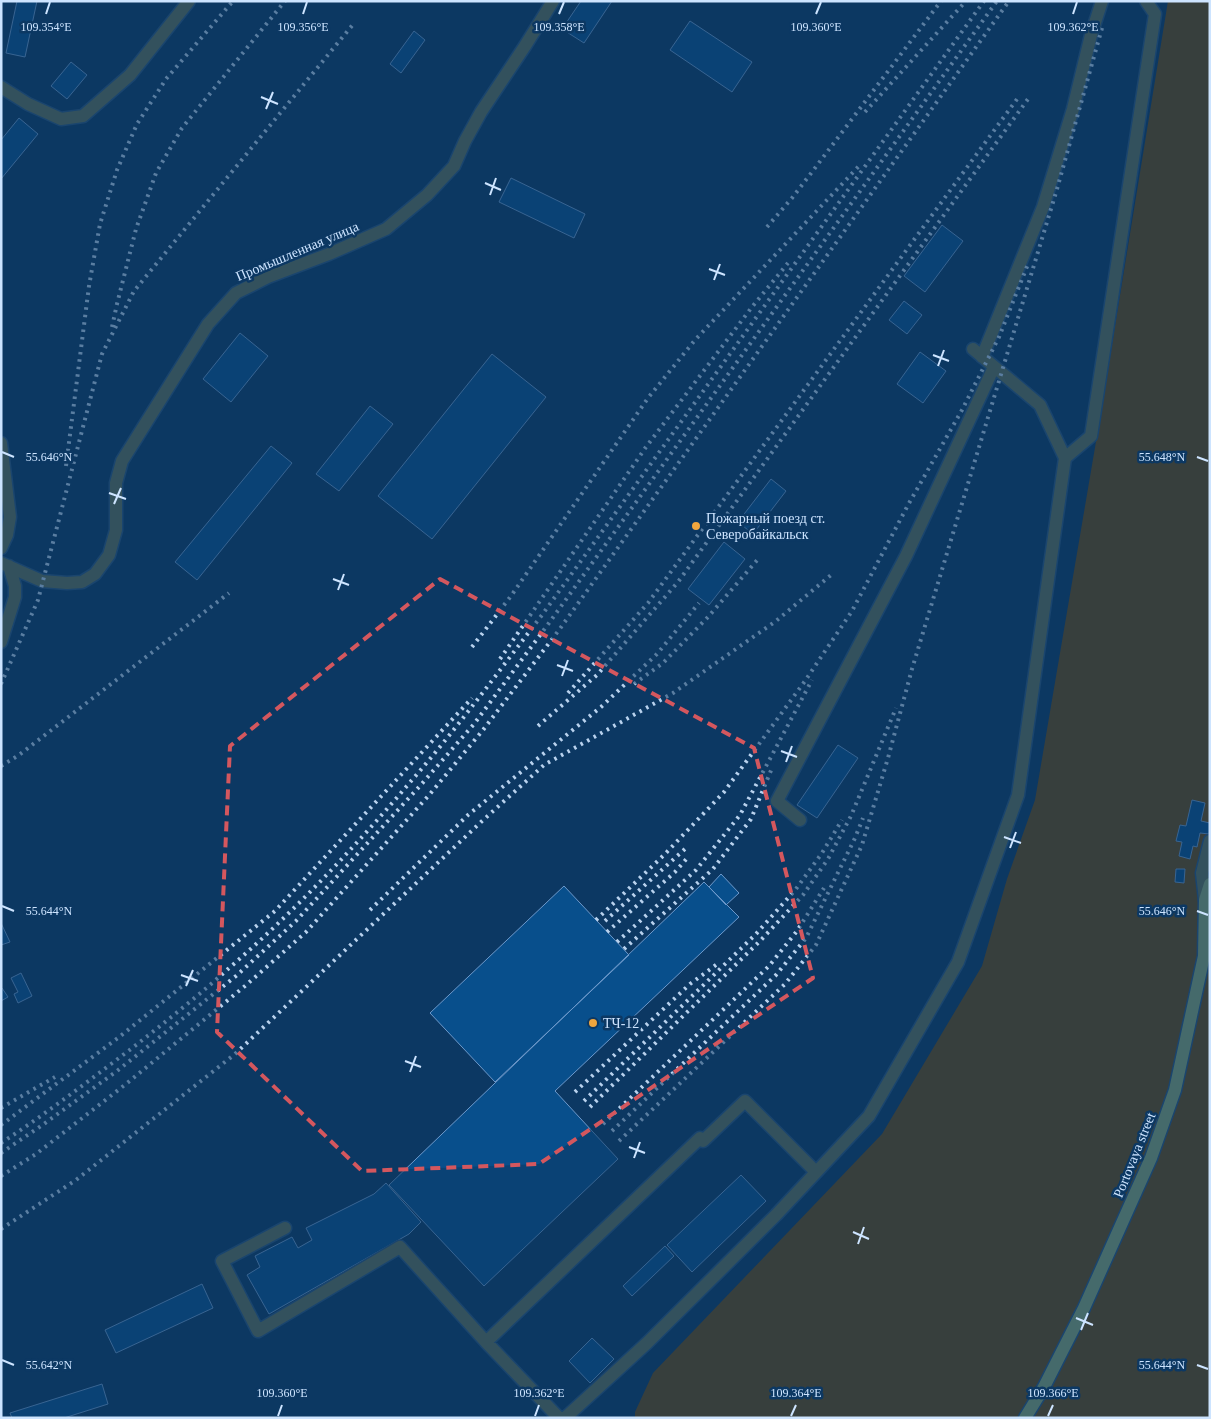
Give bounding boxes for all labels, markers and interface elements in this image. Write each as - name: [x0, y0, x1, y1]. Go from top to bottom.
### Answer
- text: 109.354°E: [20, 20, 72, 34]
- text: 109.356°E: [277, 20, 329, 34]
- text: 109.358°E: [533, 20, 585, 34]
- text: 109.360°E: [790, 20, 842, 34]
- text: 109.362°E: [1047, 20, 1099, 34]
- street label: Промышленная улица: [234, 219, 362, 284]
- text: 55.646°N: [26, 450, 73, 464]
- text: 55.648°N: [1139, 450, 1186, 464]
- place label: Пожарный поезд ст. Северобайкальск: [706, 511, 825, 542]
- marker: Пожарный поезд ст. Северобайкальск: [690, 520, 702, 532]
- text: 55.644°N: [26, 904, 73, 918]
- text: 55.646°N: [1139, 904, 1186, 918]
- place label: ТЧ-12: [603, 1016, 639, 1031]
- marker: ТЧ-12: [587, 1017, 599, 1029]
- street label: Portovaya street: [1111, 1110, 1158, 1200]
- text: 55.642°N: [26, 1358, 73, 1372]
- text: 55.644°N: [1139, 1358, 1186, 1372]
- text: 109.360°E: [256, 1386, 308, 1400]
- text: 109.362°E: [513, 1386, 565, 1400]
- text: 109.364°E: [770, 1386, 822, 1400]
- text: 109.366°E: [1027, 1386, 1079, 1400]

